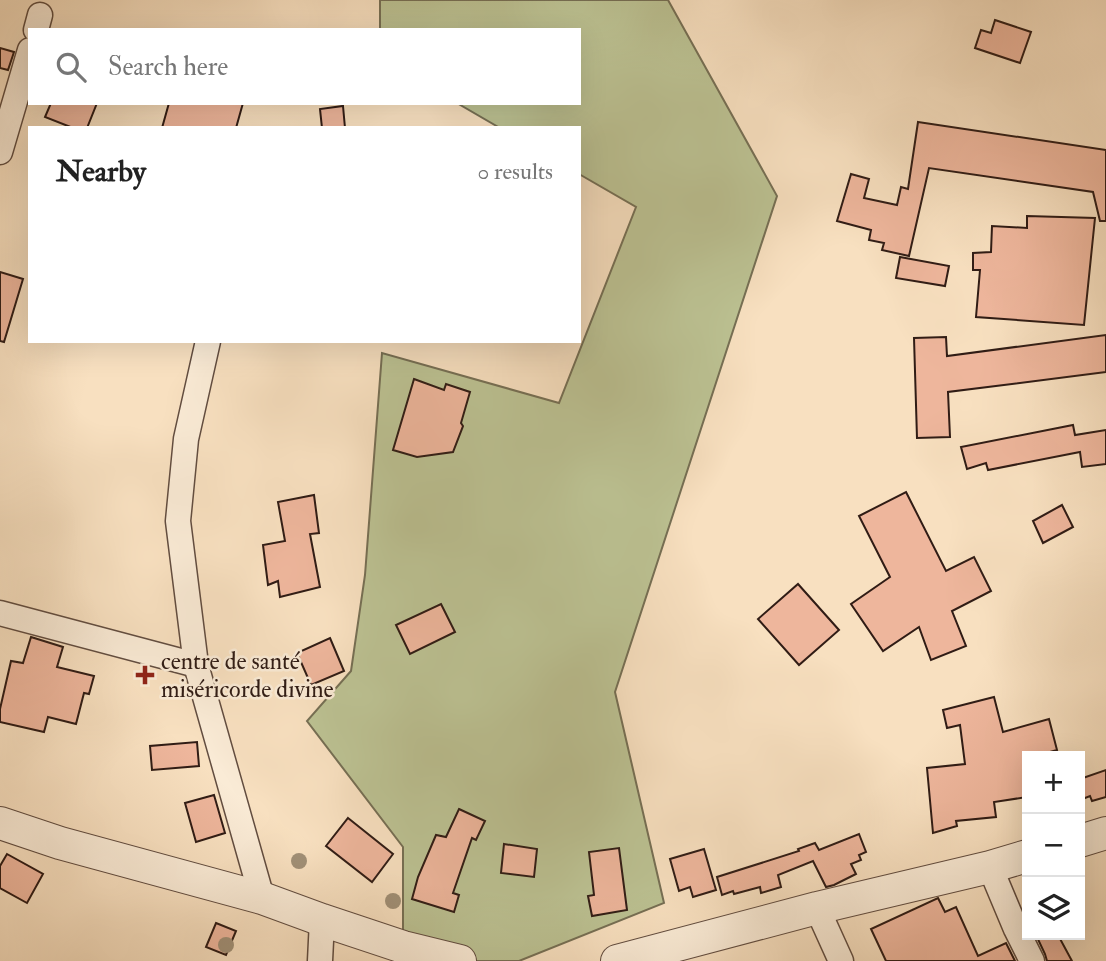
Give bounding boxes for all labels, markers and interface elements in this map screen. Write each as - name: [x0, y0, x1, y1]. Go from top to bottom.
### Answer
- search box: [28, 28, 581, 105]
- icon: search: [52, 48, 90, 86]
- text: Search here: [108, 51, 228, 83]
- text: Nearby: [56, 153, 146, 190]
- text: 0 results: [477, 157, 553, 186]
- place label: centre de santé miséricorde divine: [161, 646, 334, 705]
- marker: centre de santé miséricorde divine: [135, 665, 155, 685]
- map controls: [1022, 751, 1085, 940]
- button: +: [1022, 751, 1085, 814]
- button: −: [1022, 814, 1085, 877]
- button: layers: [1022, 877, 1085, 940]

